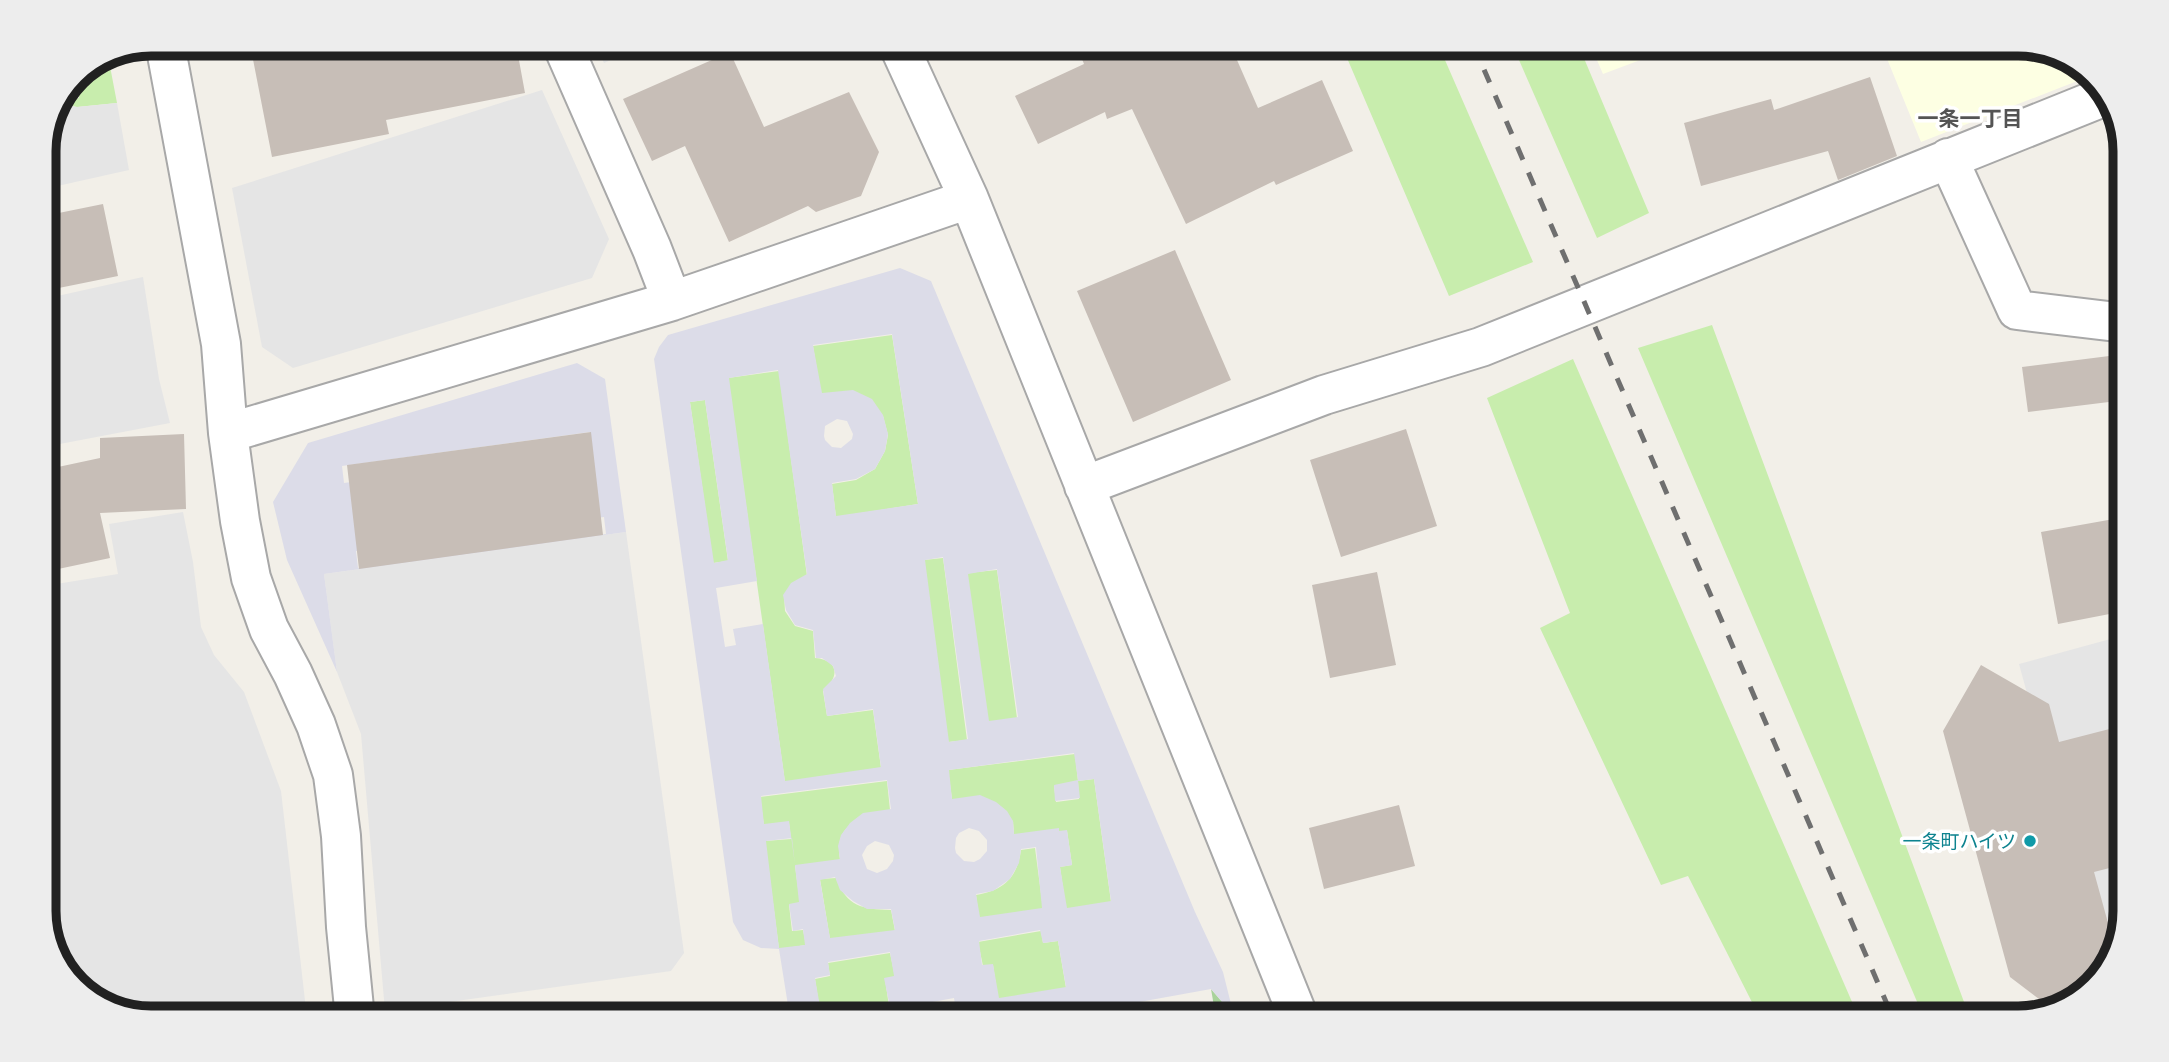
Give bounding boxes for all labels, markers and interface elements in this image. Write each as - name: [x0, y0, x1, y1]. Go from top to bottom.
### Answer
- district label: 一条一丁目: [1918, 108, 2023, 130]
- place label: 一条町ハイツ: [1902, 832, 2016, 852]
- marker: 一条町ハイツ: [2022, 833, 2038, 849]

